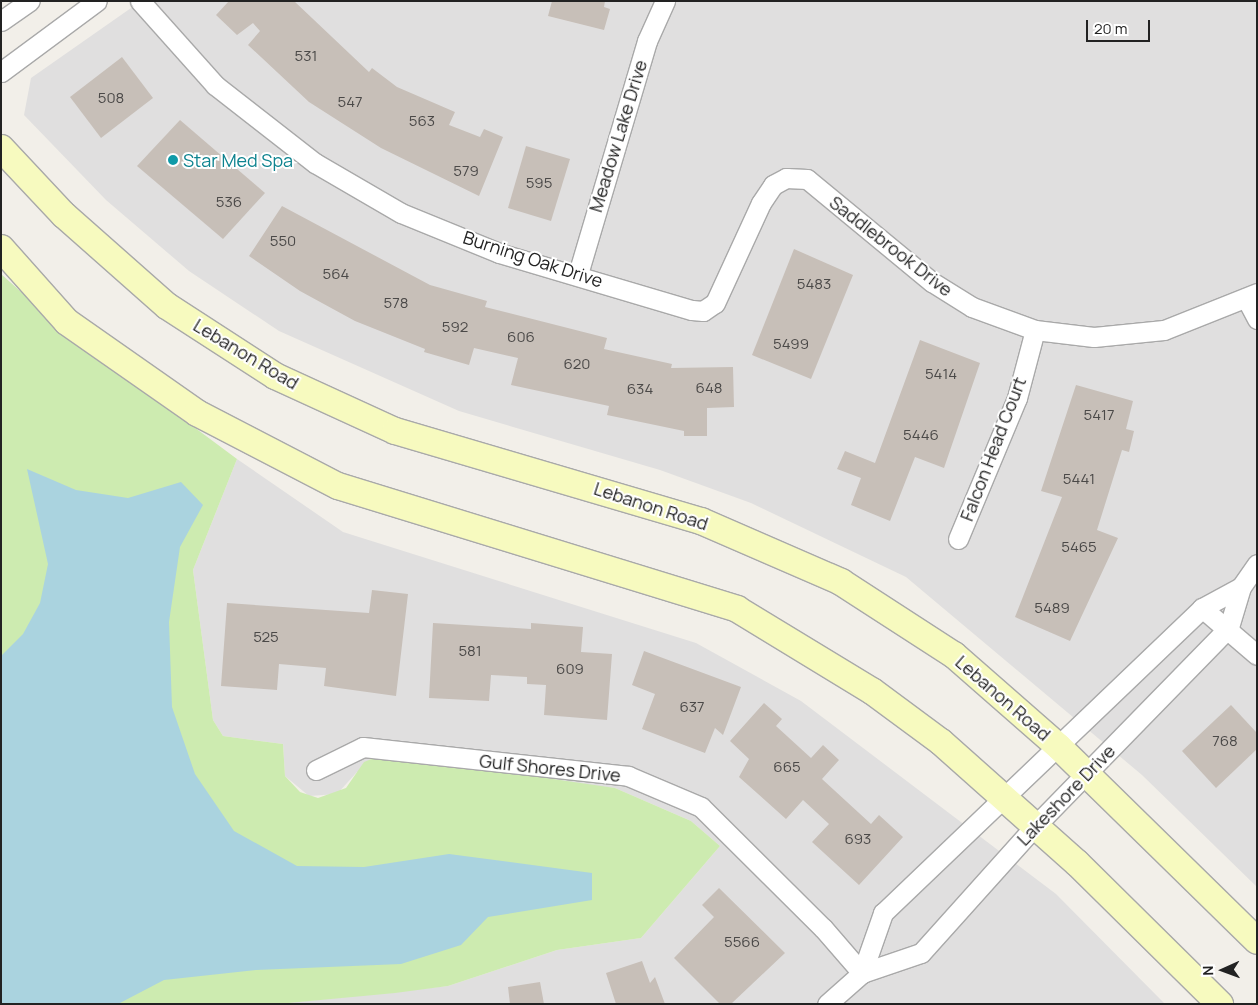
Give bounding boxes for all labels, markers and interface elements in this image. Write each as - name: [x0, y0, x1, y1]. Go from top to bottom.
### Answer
- scale bar: [1088, 10, 1152, 42]
- text: 20 m: [1094, 18, 1127, 39]
- house number: 531: [295, 47, 317, 65]
- street label: Meadow Lake Drive: [585, 57, 651, 215]
- house number: 508: [98, 89, 124, 107]
- house number: 547: [337, 93, 363, 111]
- house number: 563: [409, 112, 435, 130]
- place label: Star Med Spa: [183, 149, 293, 171]
- marker: Star Med Spa: [167, 154, 179, 166]
- house number: 579: [453, 162, 479, 180]
- house number: 595: [526, 174, 552, 192]
- street label: Saddlebrook Drive: [825, 191, 957, 301]
- house number: 536: [216, 193, 242, 211]
- street label: Burning Oak Drive: [460, 226, 606, 292]
- house number: 550: [270, 232, 296, 250]
- house number: 564: [323, 265, 349, 283]
- house number: 5483: [797, 275, 831, 293]
- house number: 578: [384, 294, 408, 312]
- street label: Lebanon Road: [190, 314, 302, 394]
- house number: 592: [442, 318, 468, 336]
- house number: 606: [507, 328, 535, 346]
- house number: 5499: [773, 335, 809, 353]
- house number: 620: [563, 355, 591, 373]
- house number: 5414: [925, 365, 957, 383]
- street label: Falcon Head Court: [956, 374, 1030, 524]
- house number: 648: [696, 379, 722, 397]
- house number: 634: [627, 380, 653, 398]
- house number: 5417: [1084, 406, 1114, 424]
- house number: 5446: [903, 426, 939, 444]
- house number: 5441: [1063, 470, 1095, 488]
- street label: Lebanon Road: [591, 477, 711, 535]
- house number: 5465: [1061, 538, 1097, 556]
- house number: 5489: [1034, 599, 1070, 617]
- house number: 525: [253, 628, 279, 646]
- house number: 581: [458, 642, 482, 660]
- street label: Lebanon Road: [951, 651, 1055, 745]
- house number: 609: [556, 660, 584, 678]
- house number: 637: [679, 698, 705, 716]
- house number: 768: [1212, 732, 1238, 750]
- street label: Lakeshore Drive: [1012, 740, 1120, 850]
- street label: Gulf Shores Drive: [478, 750, 622, 786]
- house number: 665: [773, 758, 801, 776]
- house number: 693: [845, 830, 871, 848]
- house number: 5566: [724, 933, 760, 951]
- north arrow: [1198, 945, 1248, 995]
- text: N: [1198, 965, 1217, 976]

